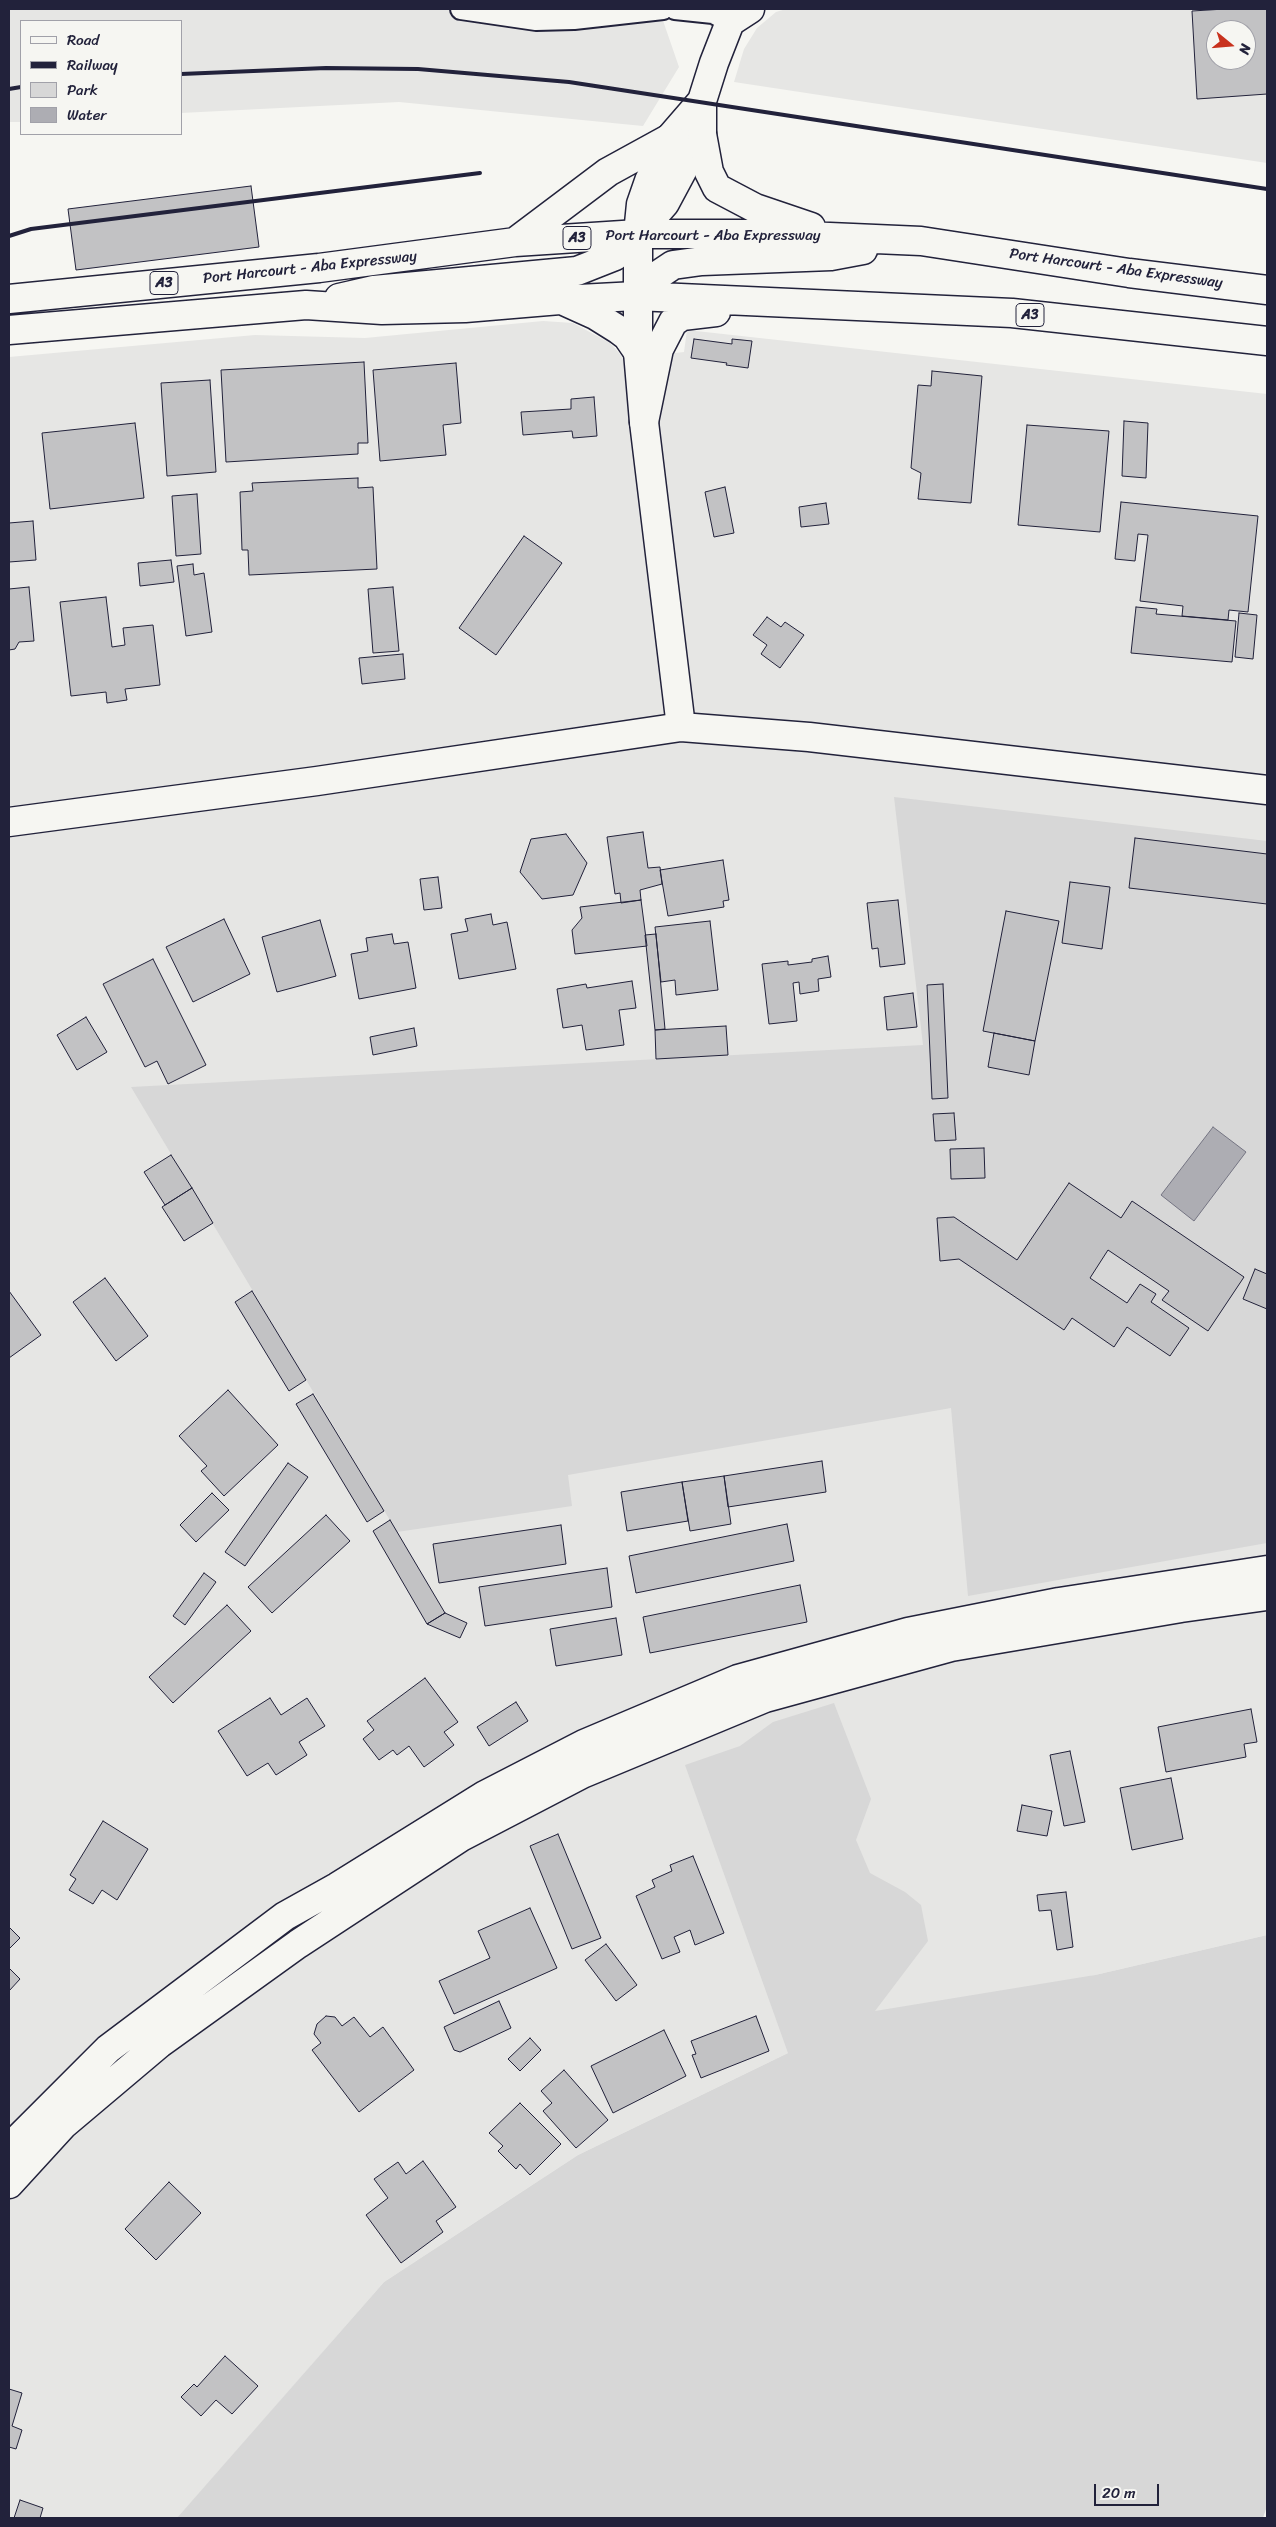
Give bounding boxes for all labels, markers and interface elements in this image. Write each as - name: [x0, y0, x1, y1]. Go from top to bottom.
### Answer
- legend: [20, 20, 182, 135]
- north arrow: [1206, 20, 1256, 70]
- text: Road: [67, 27, 99, 53]
- text: N: [1231, 41, 1258, 58]
- text: Railway: [67, 52, 118, 78]
- text: Park: [67, 77, 98, 103]
- text: Water: [67, 102, 107, 128]
- road number: A3: [563, 227, 591, 250]
- street label: Port Harcourt - Aba Expressway: [606, 227, 820, 245]
- street label: Port Harcourt - Aba Expressway: [1008, 245, 1224, 293]
- street label: Port Harcourt - Aba Expressway: [202, 248, 418, 288]
- road number: A3: [150, 272, 178, 294]
- road number: A3: [1016, 304, 1044, 326]
- scale bar: [1096, 2474, 1161, 2506]
- text: 20 m: [1102, 2480, 1136, 2506]

